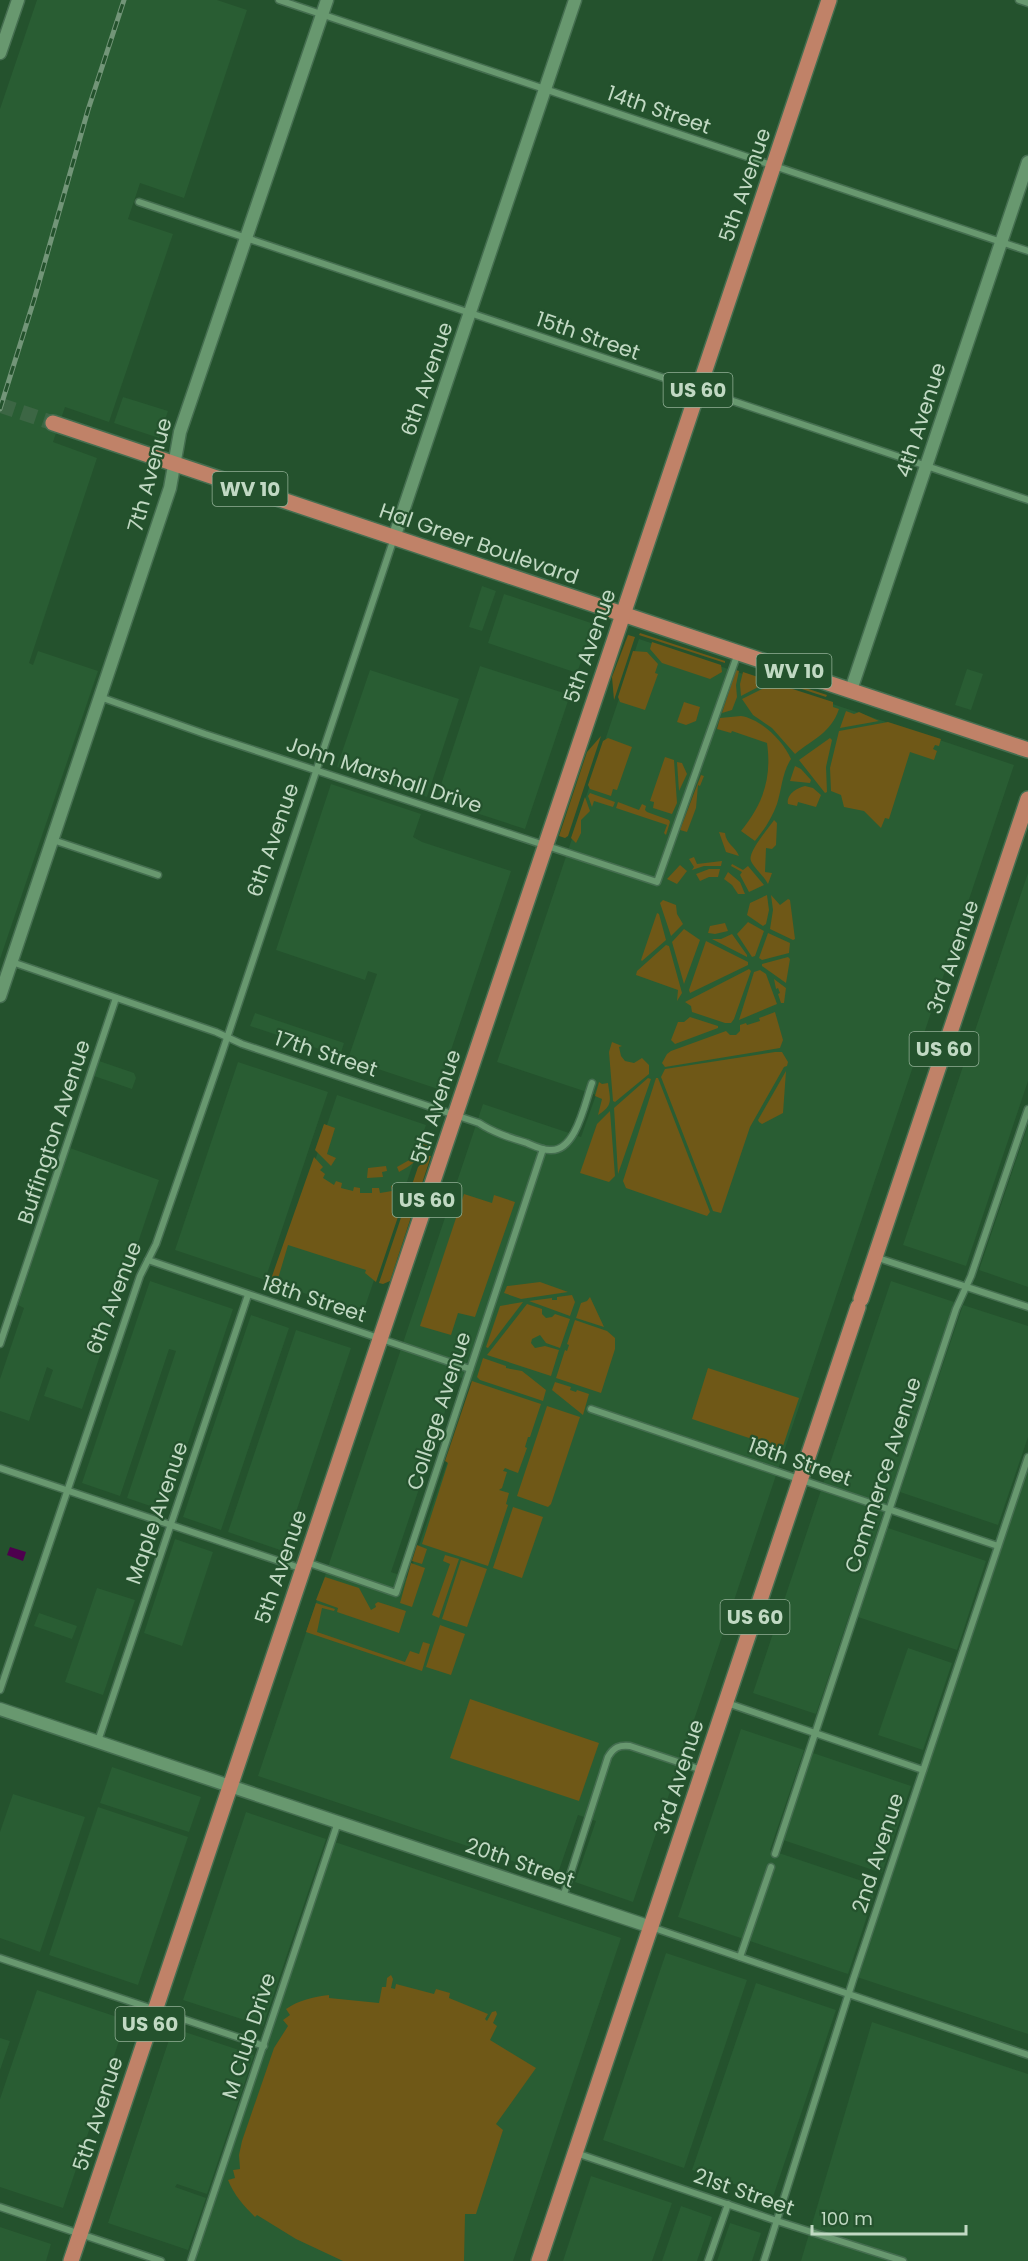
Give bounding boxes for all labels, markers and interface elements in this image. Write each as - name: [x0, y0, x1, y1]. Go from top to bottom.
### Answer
- street label: 14th Street: [603, 78, 715, 141]
- street label: 5th Avenue: [711, 124, 778, 246]
- street label: 15th Street: [532, 304, 644, 367]
- street label: 6th Avenue: [393, 318, 460, 440]
- street label: 4th Avenue: [888, 359, 953, 481]
- road number: US 60: [664, 373, 732, 407]
- street label: 7th Avenue: [120, 415, 179, 535]
- road number: WV 10: [212, 472, 288, 506]
- street label: Hal Greer Boulevard: [376, 496, 583, 591]
- street label: 5th Avenue: [556, 585, 623, 707]
- road number: WV 10: [756, 654, 832, 688]
- street label: John Marshall Drive: [282, 729, 486, 820]
- street label: 6th Avenue: [239, 779, 306, 901]
- street label: 3rd Avenue: [919, 896, 986, 1018]
- street label: 17th Street: [271, 1023, 381, 1084]
- road number: US 60: [910, 1032, 978, 1066]
- street label: Buffington Avenue: [10, 1036, 97, 1228]
- street label: 5th Avenue: [403, 1046, 468, 1168]
- road number: US 60: [392, 1183, 462, 1217]
- street label: 6th Avenue: [79, 1237, 148, 1359]
- street label: 18th Street: [258, 1268, 370, 1329]
- street label: College Avenue: [399, 1328, 478, 1494]
- street label: Commerce Avenue: [837, 1373, 928, 1576]
- street label: 18th Street: [744, 1430, 856, 1493]
- street label: Maple Avenue: [119, 1438, 195, 1588]
- street label: 5th Avenue: [247, 1506, 314, 1628]
- road number: US 60: [720, 1600, 789, 1634]
- street label: 3rd Avenue: [646, 1716, 711, 1838]
- street label: 2nd Avenue: [845, 1789, 911, 1916]
- street label: 20th Street: [462, 1830, 579, 1895]
- street label: M Club Drive: [214, 1969, 283, 2103]
- road number: US 60: [116, 2007, 184, 2041]
- street label: 5th Avenue: [65, 2053, 130, 2175]
- street label: 21st Street: [690, 2161, 798, 2222]
- scale bar: [812, 2198, 966, 2236]
- text: 100 m: [821, 2206, 873, 2231]

